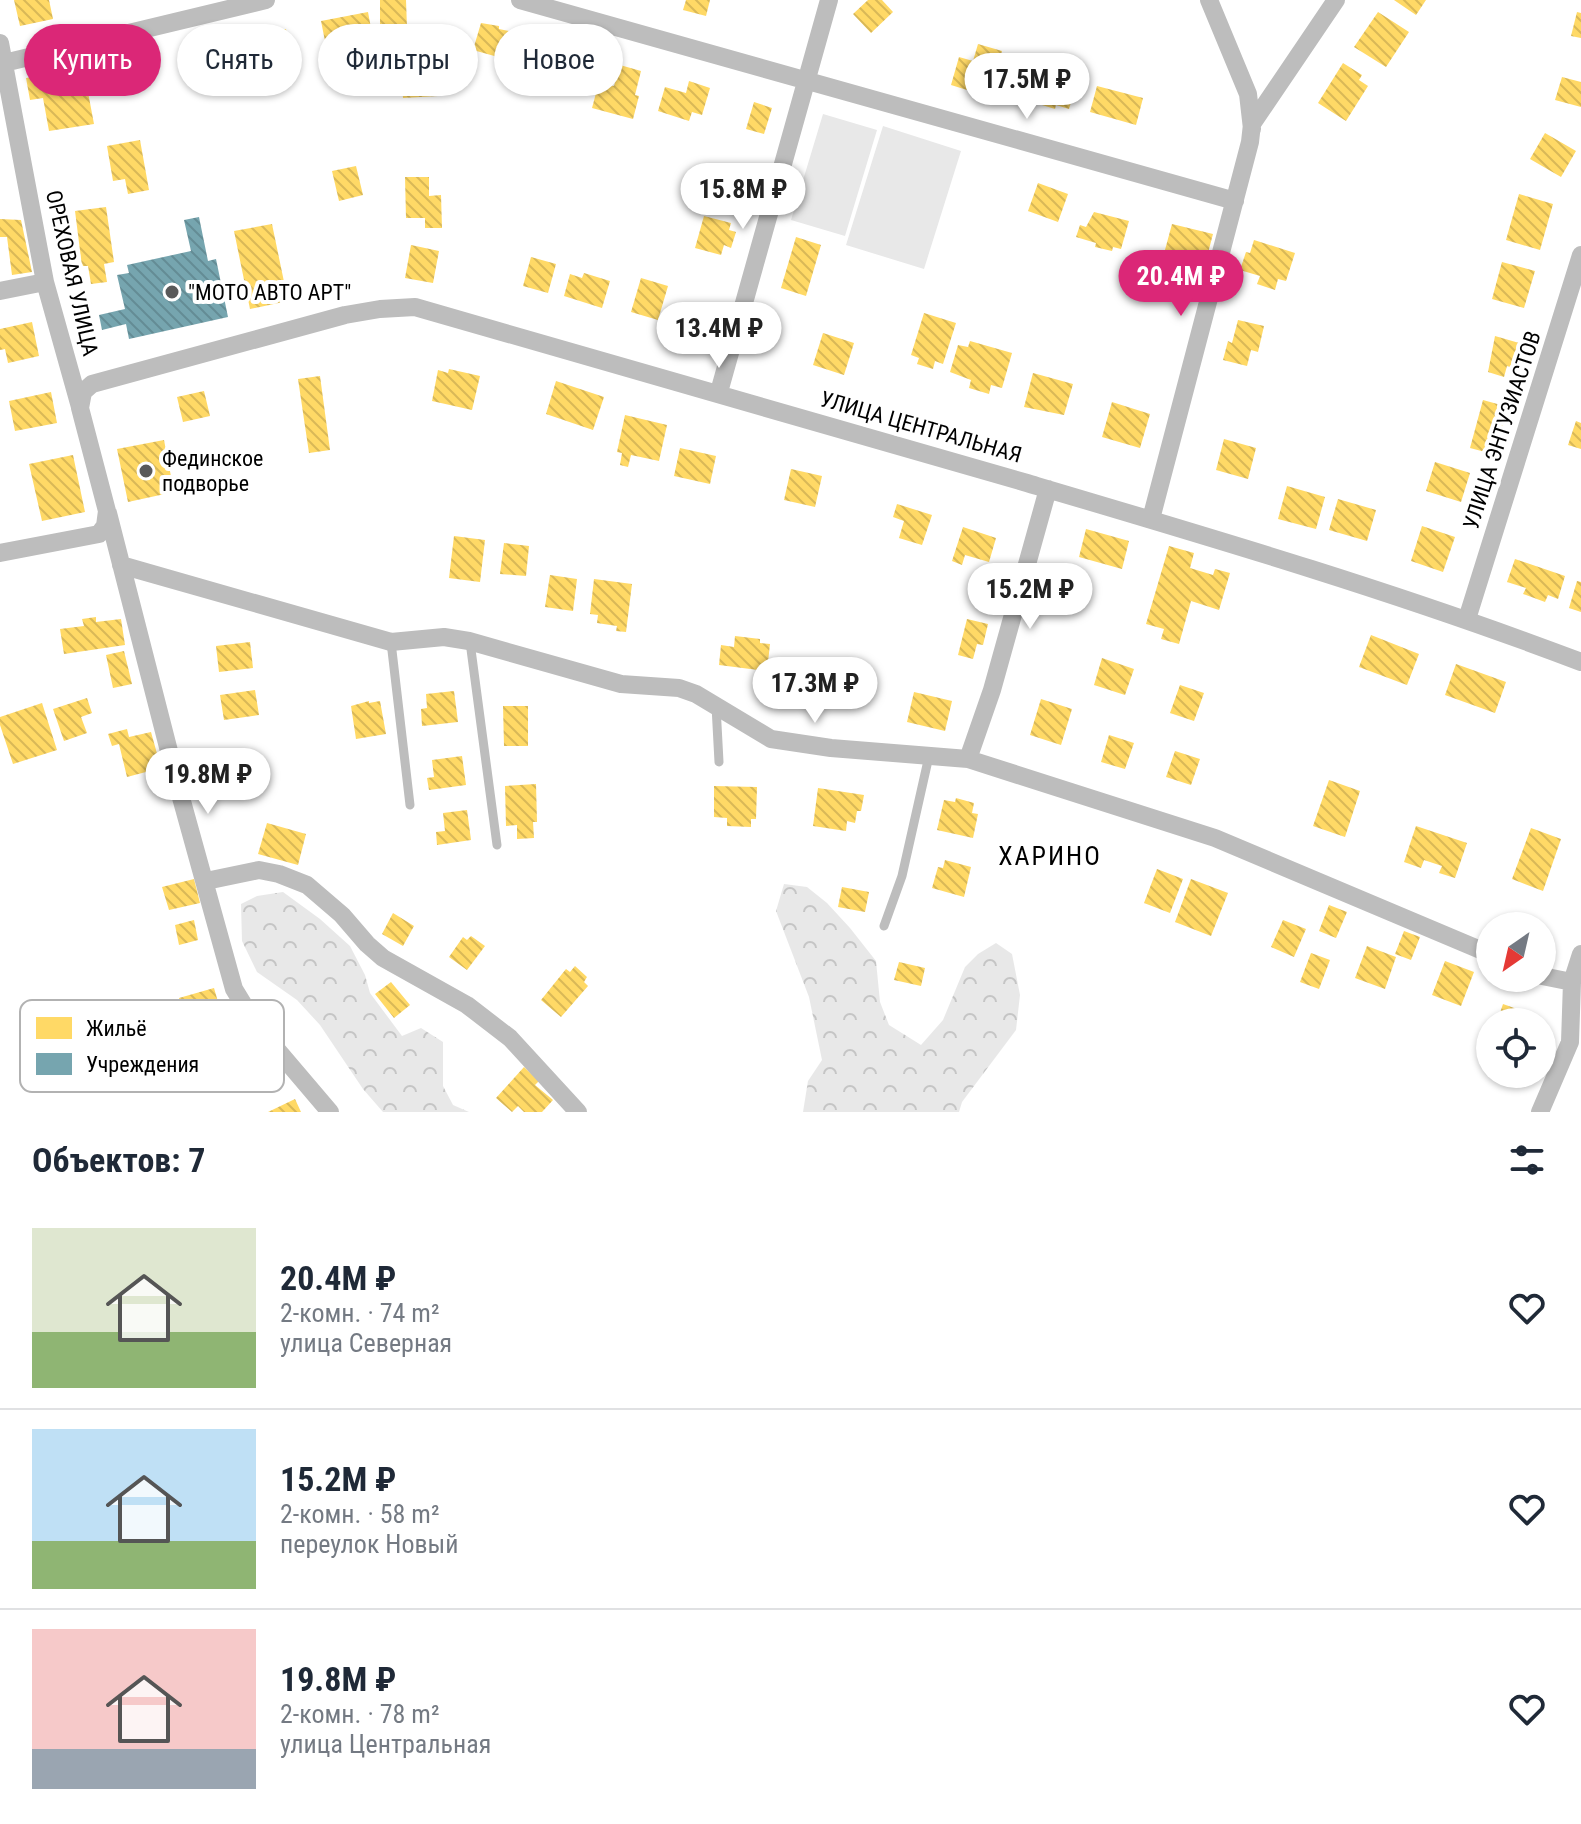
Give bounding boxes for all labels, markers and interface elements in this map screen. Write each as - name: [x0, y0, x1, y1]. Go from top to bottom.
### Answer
- chip: Купить: [24, 24, 161, 96]
- chip: Снять: [177, 24, 302, 96]
- chip: Фильтры: [318, 24, 478, 96]
- chip: Новое: [494, 24, 623, 96]
- pin: 17.5M ₽: [953, 53, 1101, 121]
- text: 17.5M ₽: [983, 64, 1071, 94]
- pin: 15.8M ₽: [669, 163, 817, 231]
- text: 15.8M ₽: [699, 174, 787, 204]
- street label: ОРЕХОВАЯ УЛИЦА: [41, 188, 103, 359]
- pin: 20.4M ₽: [1107, 250, 1255, 318]
- text: 20.4M ₽: [1137, 261, 1225, 291]
- place label: "МОТО АВТО АРТ": [188, 280, 351, 305]
- marker: "МОТО АВТО АРТ": [163, 283, 181, 301]
- pin: 13.4M ₽: [645, 302, 793, 370]
- text: 13.4M ₽: [675, 313, 763, 343]
- street label: УЛИЦА ЭНТУЗИАСТОВ: [1458, 328, 1546, 532]
- street label: УЛИЦА ЦЕНТРАЛЬНАЯ: [817, 386, 1025, 468]
- place label: Фединское подворье: [162, 446, 263, 496]
- marker: Фединское подворье: [137, 462, 155, 480]
- pin: 15.2M ₽: [956, 563, 1104, 631]
- text: 15.2M ₽: [986, 574, 1074, 604]
- pin: 17.3M ₽: [741, 657, 889, 725]
- text: 17.3M ₽: [771, 668, 859, 698]
- pin: 19.8M ₽: [134, 748, 282, 816]
- text: 19.8M ₽: [164, 759, 252, 789]
- district label: ХАРИНО: [998, 841, 1102, 871]
- north arrow: [1476, 912, 1556, 992]
- map controls: [1476, 912, 1556, 1088]
- legend: [20, 1000, 284, 1092]
- button: locate: [1476, 1008, 1556, 1088]
- text: Жильё: [86, 1016, 147, 1041]
- text: Учреждения: [86, 1052, 199, 1077]
- icon: filters: [1505, 1138, 1549, 1182]
- text: Объектов: 7: [32, 1140, 206, 1180]
- text: 20.4M ₽: [280, 1258, 396, 1298]
- icon: home: [96, 1260, 192, 1356]
- icon: heart: [1505, 1286, 1549, 1330]
- text: 2-комн. · 74 m²: [280, 1298, 440, 1328]
- text: улица Северная: [280, 1328, 452, 1358]
- text: 15.2M ₽: [280, 1459, 396, 1499]
- icon: home: [96, 1461, 192, 1557]
- icon: heart: [1505, 1487, 1549, 1531]
- text: 2-комн. · 58 m²: [280, 1499, 440, 1529]
- text: переулок Новый: [280, 1529, 459, 1559]
- text: 19.8M ₽: [280, 1659, 396, 1699]
- icon: home: [96, 1661, 192, 1757]
- icon: heart: [1505, 1687, 1549, 1731]
- text: 2-комн. · 78 m²: [280, 1699, 440, 1729]
- text: улица Центральная: [280, 1729, 491, 1759]

